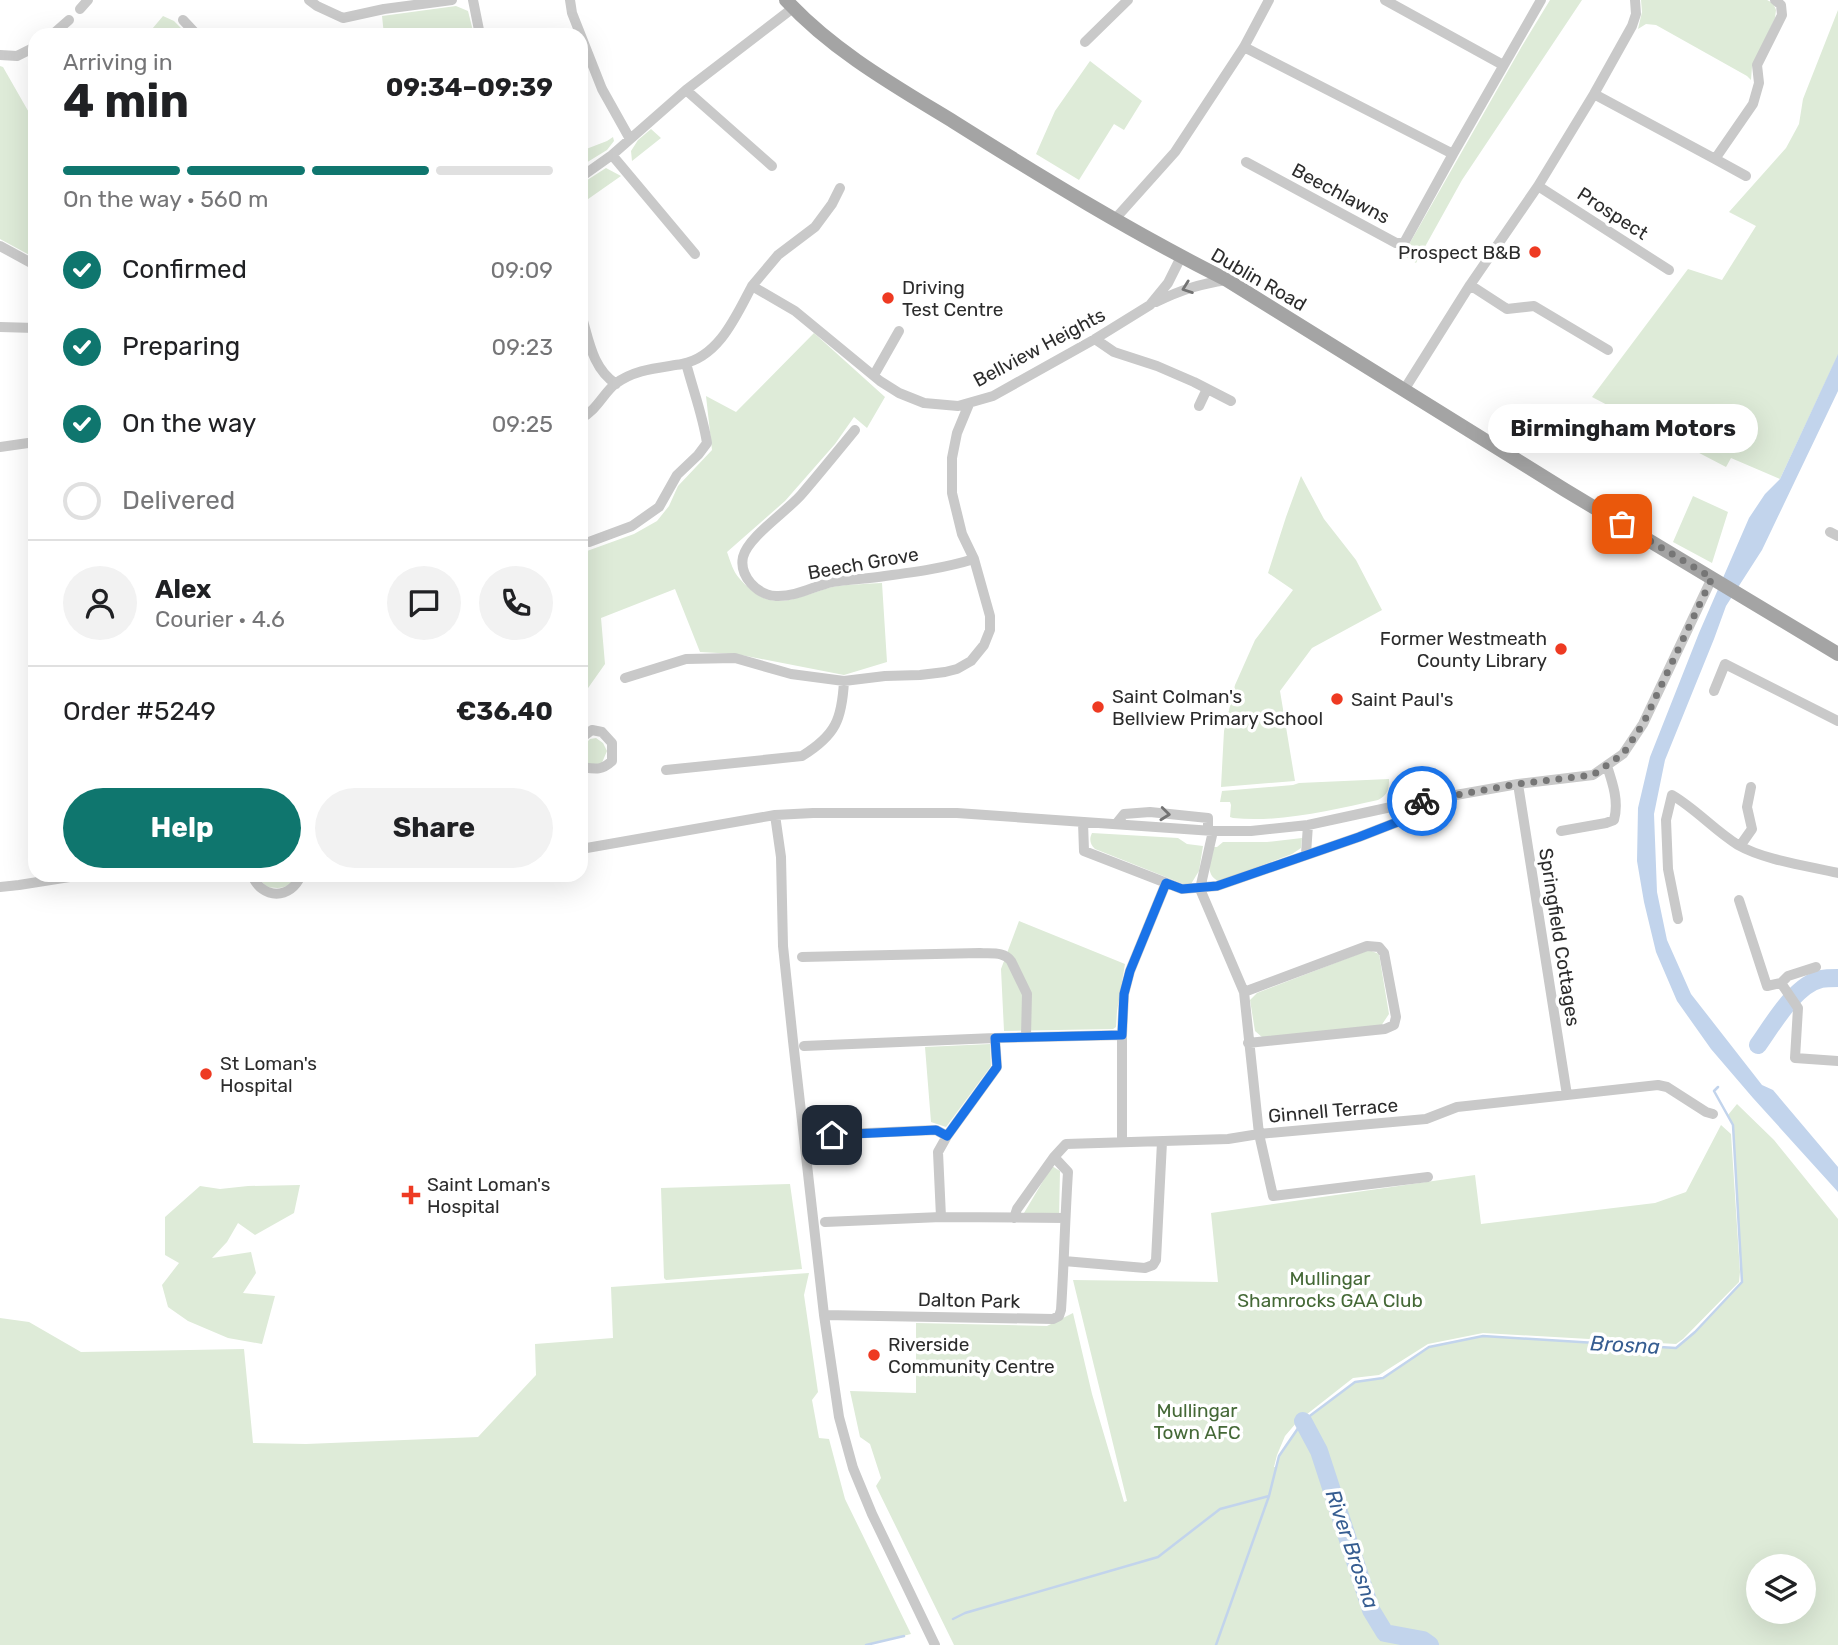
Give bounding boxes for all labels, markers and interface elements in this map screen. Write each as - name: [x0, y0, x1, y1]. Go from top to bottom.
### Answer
- text: Arriving in: [63, 48, 173, 76]
- text: 09:34–09:39: [386, 72, 553, 103]
- text: 4 min: [63, 74, 189, 129]
- street label: Beechlawns: [1288, 158, 1394, 229]
- street label: Prospect: [1573, 182, 1653, 245]
- text: On the way · 560 m: [63, 185, 268, 213]
- place label: Prospect B&B: [1398, 241, 1521, 264]
- street label: Dublin Road: [1207, 243, 1311, 316]
- marker: Prospect B&B: [1527, 244, 1543, 260]
- icon: check: [63, 251, 101, 289]
- text: Confirmed: [122, 254, 247, 285]
- text: 09:09: [491, 256, 553, 284]
- place label: Driving Test Centre: [902, 276, 1003, 321]
- one-way arrow: [1182, 280, 1194, 294]
- marker: Driving Test Centre: [880, 290, 896, 306]
- street label: Bellview Heights: [969, 303, 1109, 392]
- icon: check: [63, 328, 101, 366]
- text: Preparing: [122, 331, 240, 362]
- text: 09:23: [492, 333, 553, 361]
- icon: check: [63, 405, 101, 443]
- callout: Birmingham Motors: [1487, 405, 1757, 454]
- text: On the way: [122, 408, 256, 439]
- text: 09:25: [492, 410, 553, 438]
- text: Birmingham Motors: [1510, 414, 1736, 442]
- text: Delivered: [122, 485, 235, 516]
- pin: [1592, 494, 1652, 554]
- icon: bag: [1603, 505, 1641, 543]
- street label: Beech Grove: [806, 542, 920, 585]
- button: person: [63, 566, 137, 640]
- button: chat: [387, 566, 461, 640]
- button: phone: [479, 566, 553, 640]
- text: Alex: [155, 574, 211, 605]
- text: Courier · 4.6: [155, 605, 285, 633]
- place label: Former Westmeath County Library: [1380, 627, 1547, 672]
- marker: Former Westmeath County Library: [1553, 641, 1569, 657]
- place label: Saint Colman's Bellview Primary School: [1112, 685, 1323, 730]
- place label: Saint Paul's: [1351, 688, 1453, 711]
- marker: Saint Paul's: [1329, 691, 1345, 707]
- text: Order #5249: [63, 696, 216, 727]
- text: €36.40: [456, 696, 553, 727]
- marker: Saint Colman's Bellview Primary School: [1090, 699, 1106, 715]
- courier: [1387, 766, 1457, 836]
- icon: bike: [1403, 782, 1441, 820]
- button: Help: [63, 788, 301, 868]
- button: Share: [315, 788, 553, 868]
- one-way arrow: [1160, 806, 1171, 821]
- street label: Springfield Cottages: [1534, 846, 1585, 1028]
- place label: St Loman's Hospital: [220, 1052, 317, 1097]
- marker: St Loman's Hospital: [198, 1066, 214, 1082]
- street label: Ginnell Terrace: [1267, 1093, 1399, 1128]
- pin: [802, 1105, 862, 1165]
- icon: home: [813, 1116, 851, 1154]
- place label: Saint Loman's Hospital: [427, 1173, 551, 1218]
- marker: Saint Loman's Hospital: [401, 1185, 421, 1205]
- park label: Mullingar Shamrocks GAA Club: [1237, 1267, 1423, 1312]
- street label: Dalton Park: [918, 1288, 1020, 1313]
- water label: Brosna: [1590, 1330, 1660, 1359]
- place label: Riverside Community Centre: [888, 1333, 1055, 1378]
- marker: Riverside Community Centre: [866, 1347, 882, 1363]
- park label: Mullingar Town AFC: [1153, 1399, 1241, 1444]
- water label: River Brosna: [1320, 1486, 1385, 1612]
- map controls: [1746, 1554, 1816, 1624]
- button: layers: [1746, 1554, 1816, 1624]

